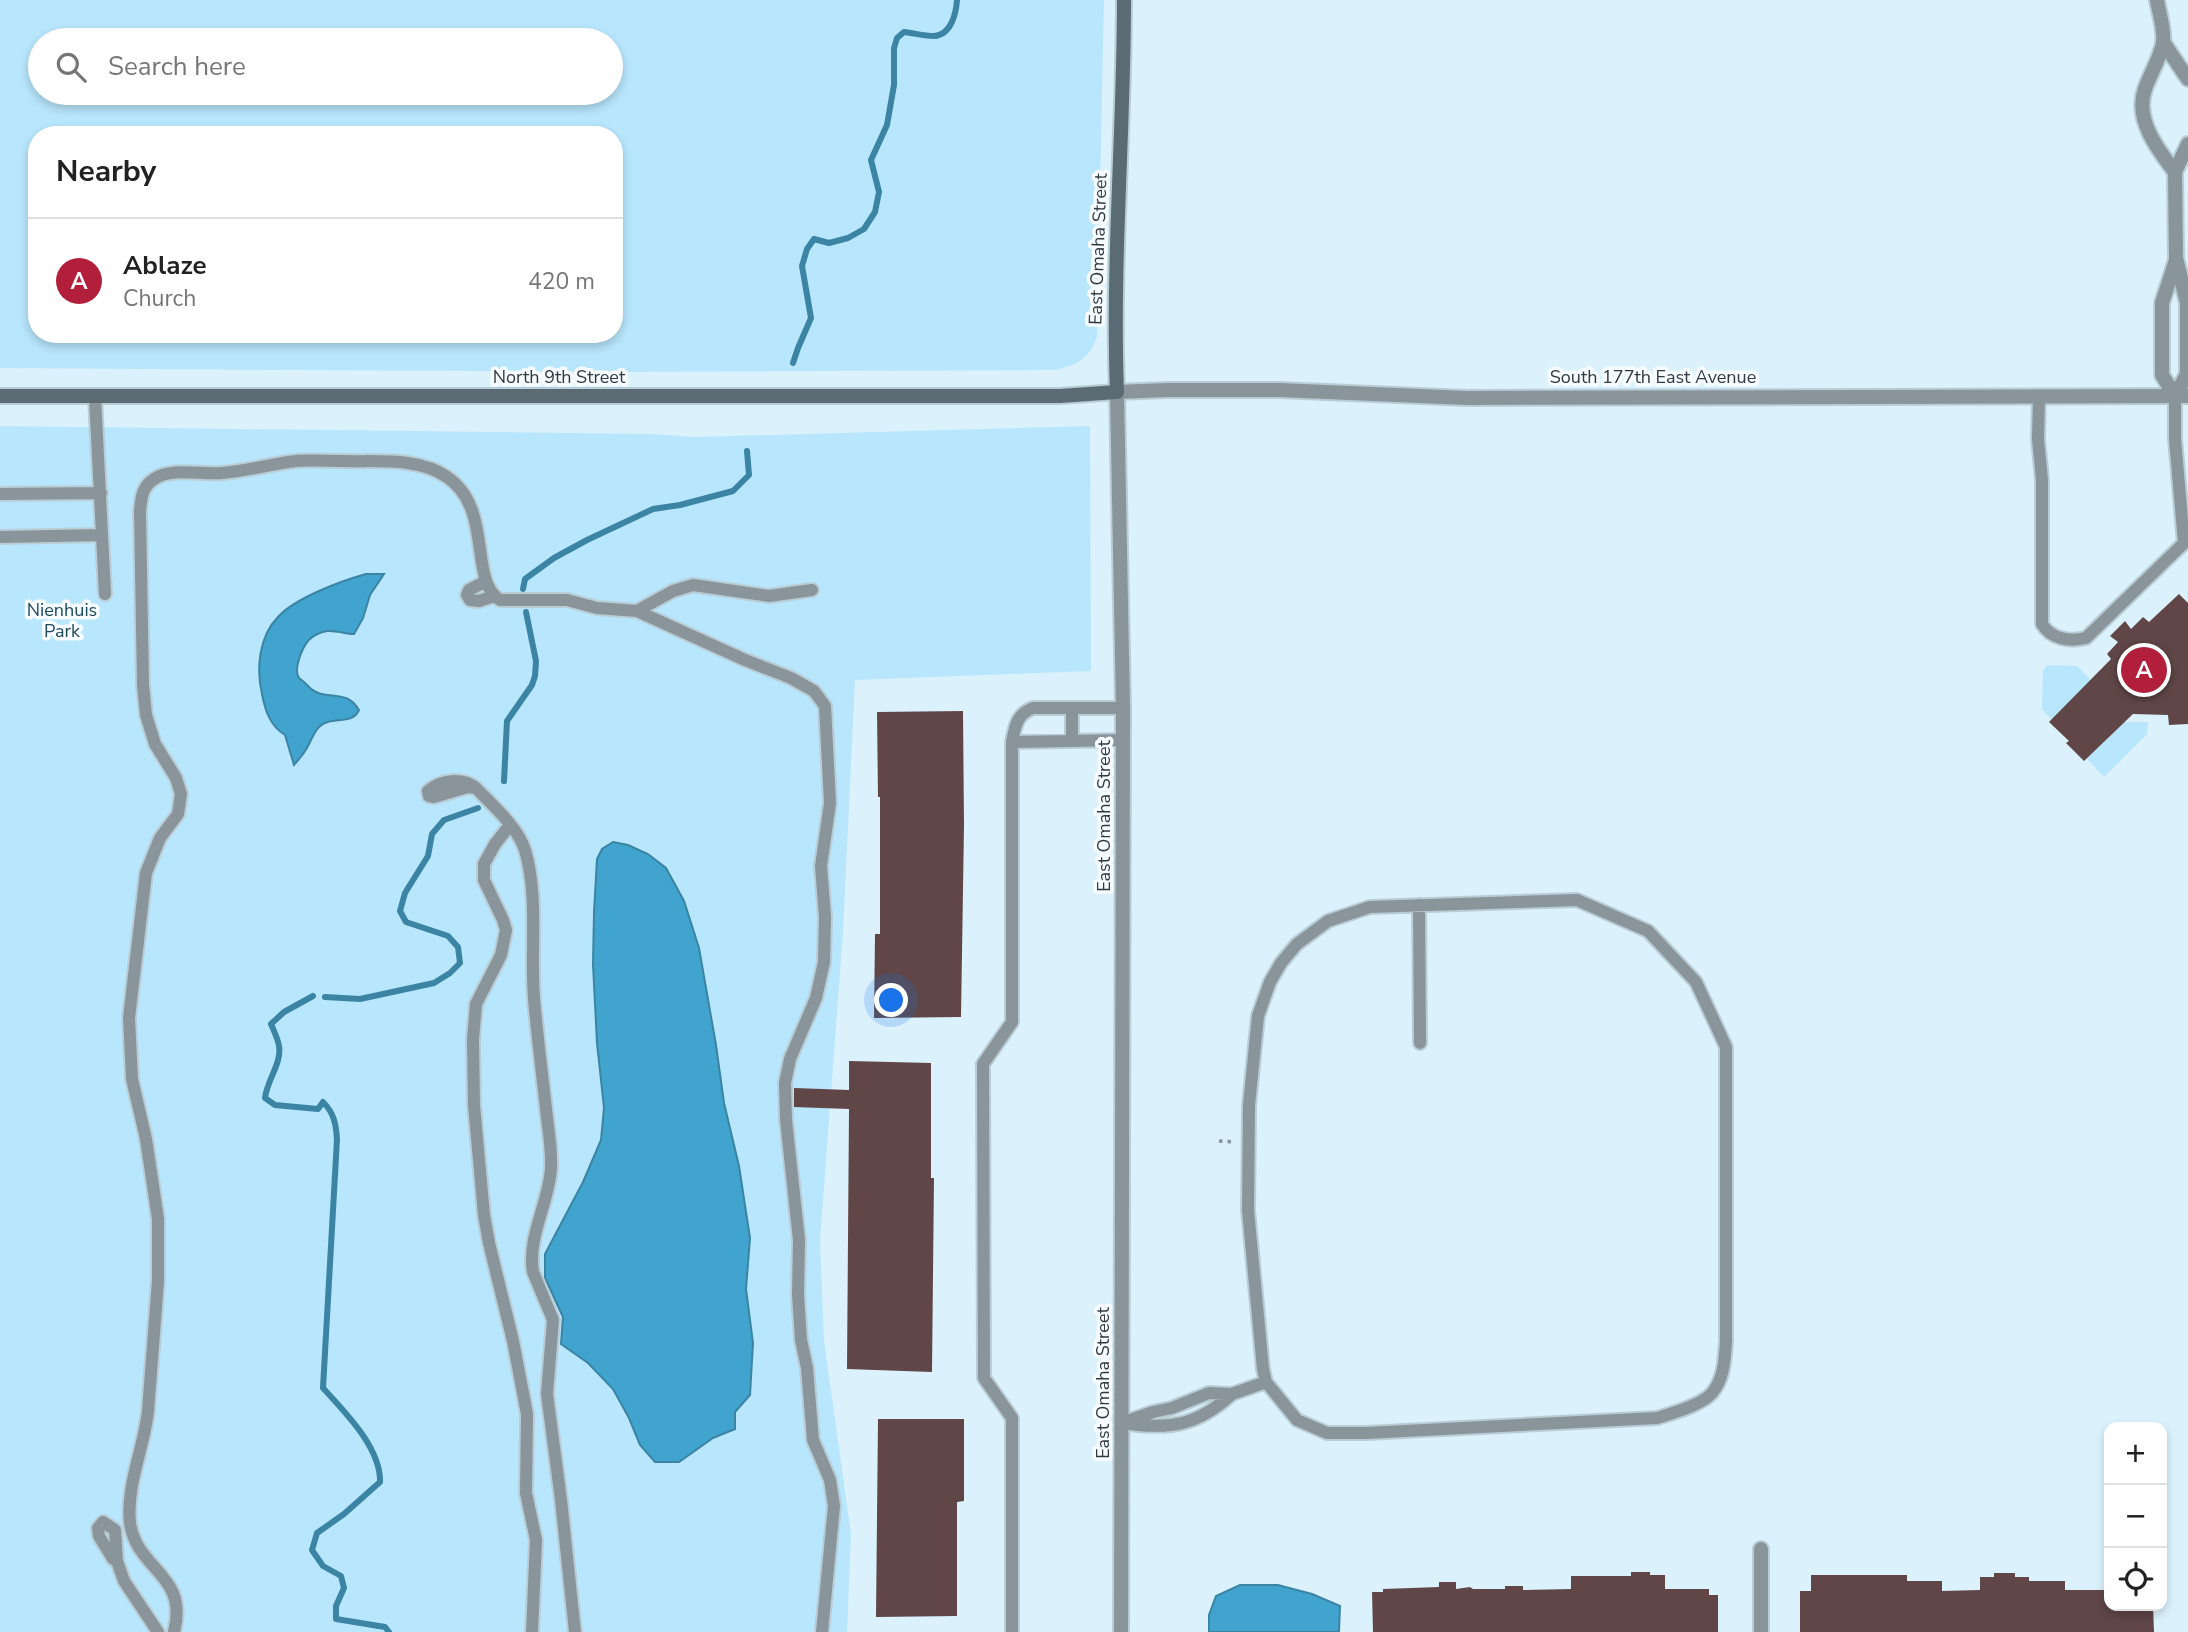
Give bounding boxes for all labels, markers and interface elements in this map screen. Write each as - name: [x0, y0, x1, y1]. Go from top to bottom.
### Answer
- search box: [28, 28, 623, 105]
- icon: search: [52, 48, 90, 86]
- text: Search here: [108, 49, 246, 84]
- text: Nearby: [56, 151, 156, 192]
- street label: East Omaha Street: [1083, 172, 1113, 325]
- text: Ablaze: [123, 248, 207, 283]
- text: A: [70, 266, 88, 297]
- text: 420 m: [528, 266, 595, 297]
- text: Church: [123, 283, 196, 314]
- street label: North 9th Street: [493, 365, 626, 389]
- street label: South 177th East Avenue: [1550, 365, 1756, 389]
- park label: Nienhuis Park: [27, 598, 97, 643]
- pin: A: [2121, 644, 2167, 696]
- street label: East Omaha Street: [1092, 739, 1116, 892]
- your location: [874, 983, 908, 1017]
- street label: East Omaha Street: [1091, 1306, 1115, 1459]
- map controls: [2104, 1422, 2167, 1611]
- button: +: [2104, 1422, 2167, 1485]
- button: −: [2104, 1485, 2167, 1548]
- button: locate: [2104, 1548, 2167, 1611]

